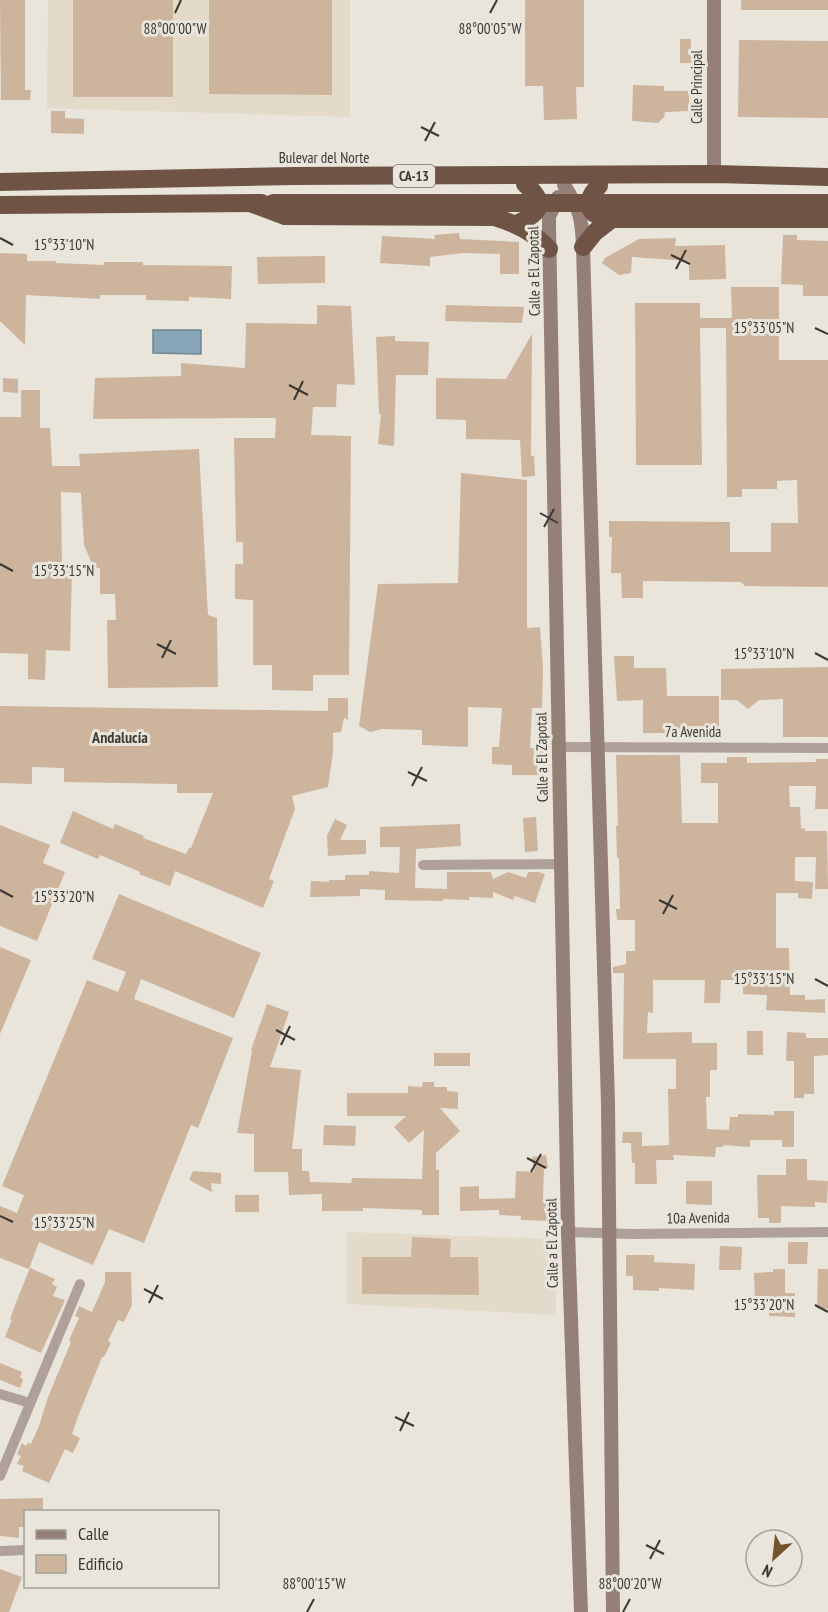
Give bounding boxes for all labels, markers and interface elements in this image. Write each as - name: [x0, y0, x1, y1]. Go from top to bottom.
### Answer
- text: 88°00'00"W: [143, 19, 207, 38]
- text: 88°00'05"W: [458, 19, 522, 38]
- street label: Calle Principal: [687, 50, 706, 124]
- street label: Bulevar del Norte: [279, 148, 369, 167]
- road number: CA-13: [393, 165, 435, 187]
- street label: Calle a El Zapotal: [523, 225, 544, 316]
- text: 15°33'10"N: [34, 235, 94, 254]
- text: 15°33'05"N: [734, 318, 794, 337]
- text: 15°33'15"N: [34, 561, 94, 580]
- text: 15°33'10"N: [734, 644, 794, 663]
- street label: Calle a El Zapotal: [531, 711, 552, 802]
- street label: 7a Avenida: [665, 722, 721, 741]
- district label: Andalucía: [91, 727, 148, 747]
- text: 15°33'20"N: [34, 887, 94, 906]
- text: 15°33'15"N: [734, 969, 794, 988]
- street label: Calle a El Zapotal: [541, 1197, 562, 1288]
- street label: 10a Avenida: [666, 1207, 730, 1228]
- text: 15°33'25"N: [34, 1213, 94, 1232]
- text: 15°33'20"N: [734, 1295, 794, 1314]
- legend: [24, 1510, 219, 1588]
- text: Calle: [78, 1522, 109, 1545]
- north arrow: [744, 1528, 804, 1588]
- text: Edificio: [78, 1552, 124, 1575]
- text: N: [759, 1560, 776, 1582]
- text: 88°00'15"W: [282, 1574, 346, 1593]
- text: 88°00'20"W: [598, 1574, 662, 1593]

